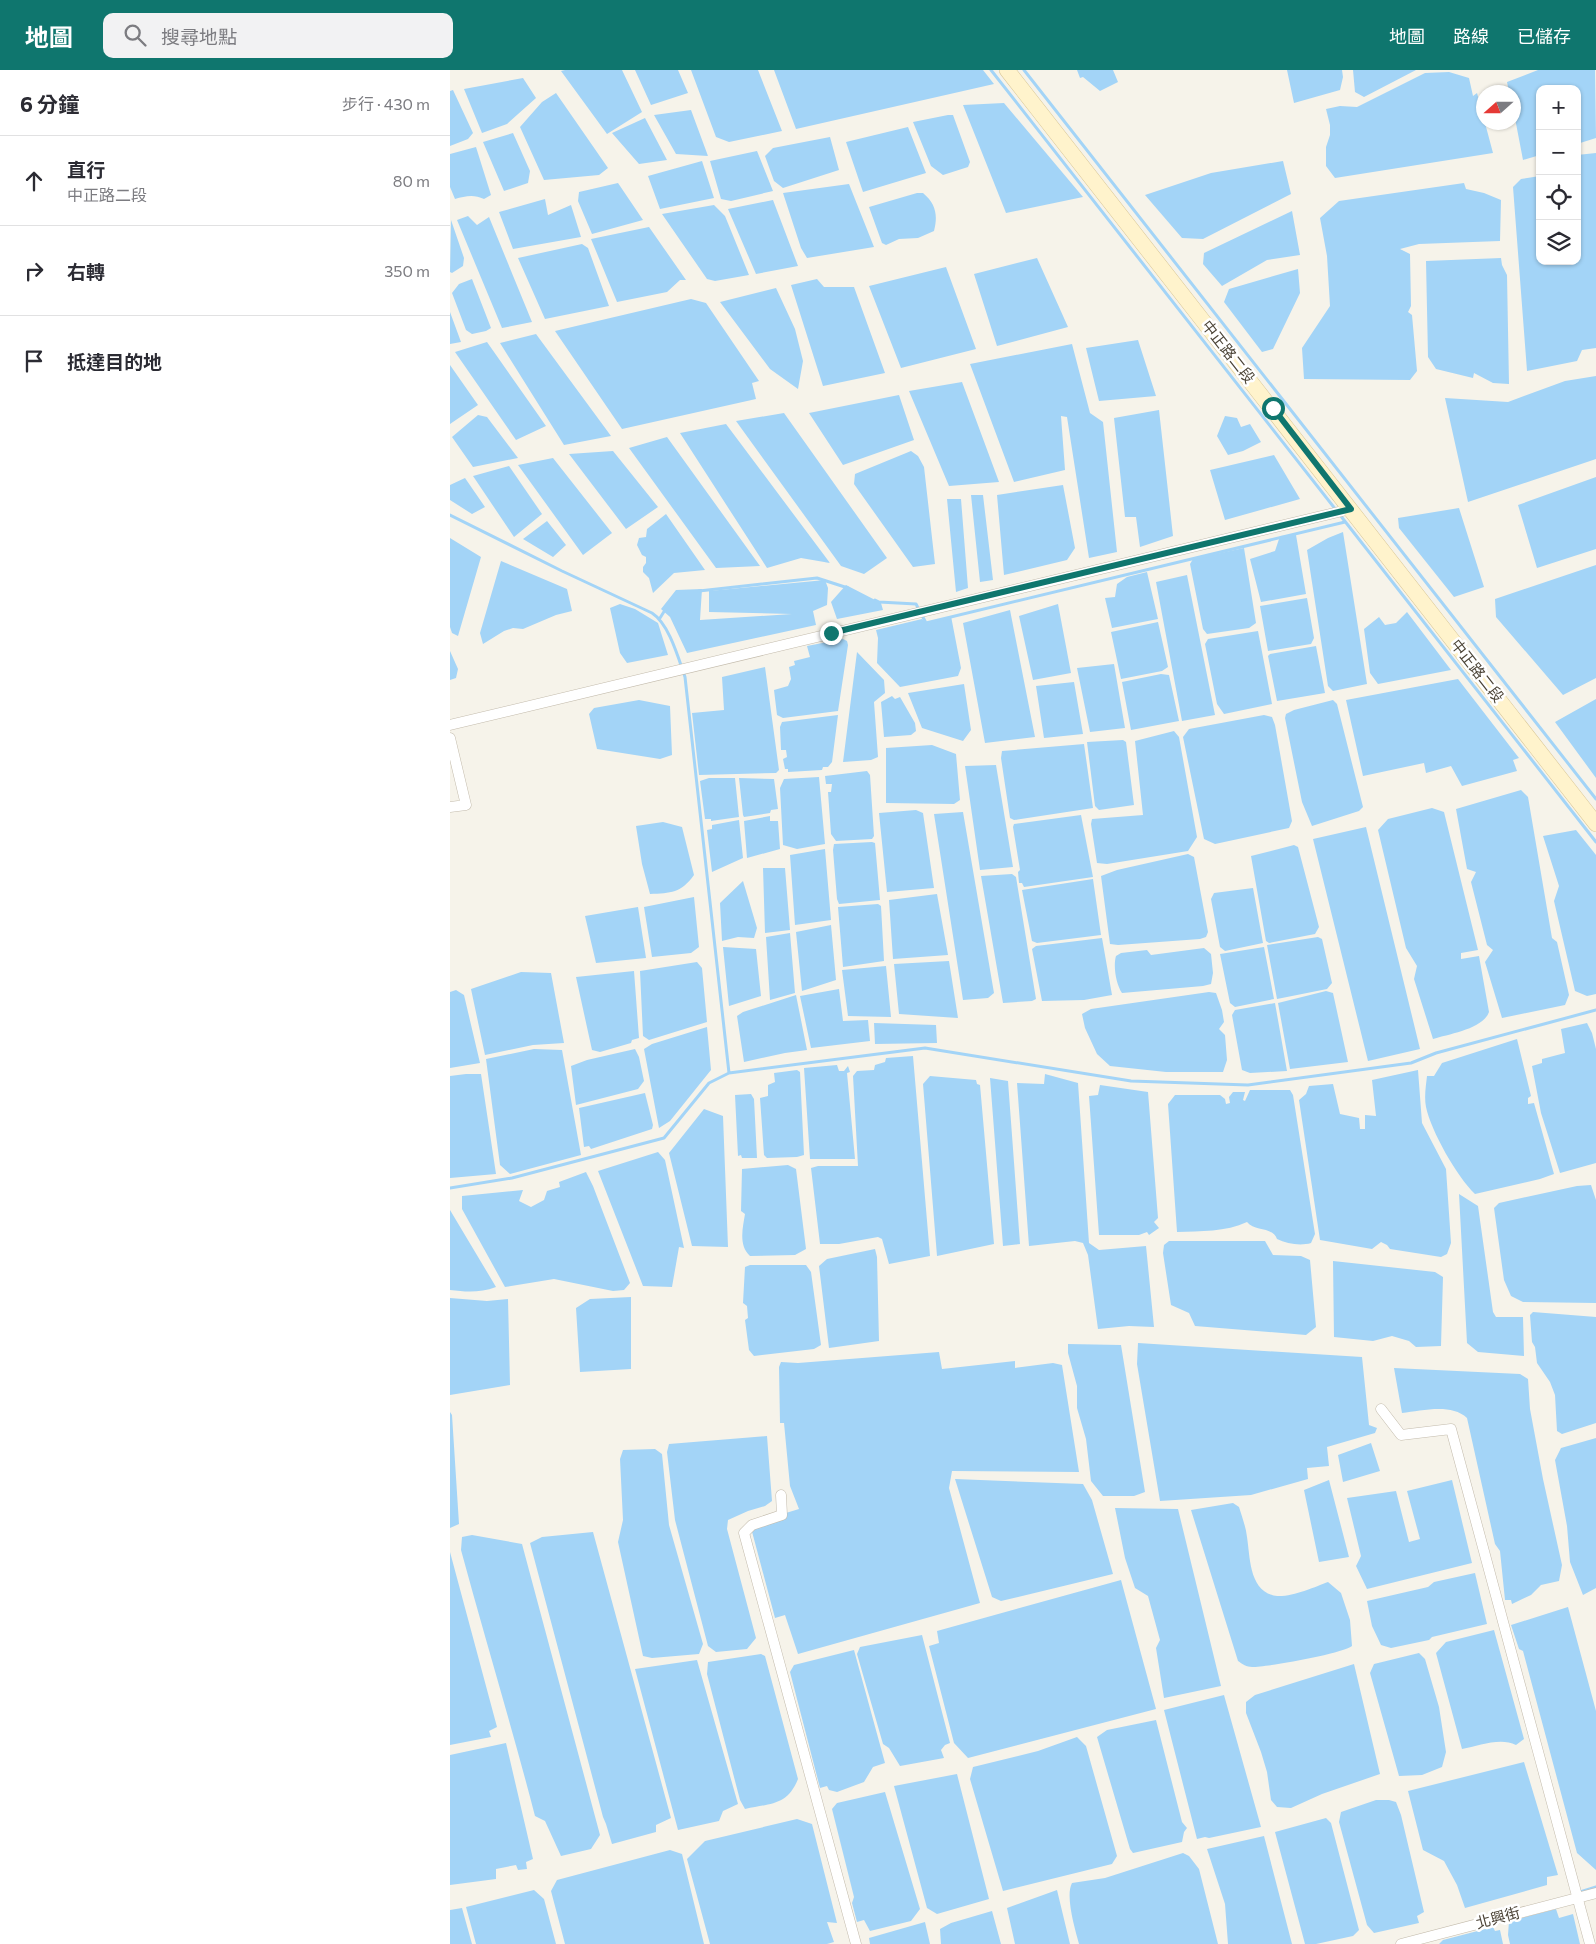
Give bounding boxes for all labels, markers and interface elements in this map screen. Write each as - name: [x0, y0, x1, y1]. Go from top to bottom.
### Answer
- search box: [103, 13, 453, 58]
- icon: search: [121, 21, 149, 49]
- text: 地圖: [25, 22, 73, 51]
- text: 搜尋地點: [161, 25, 237, 48]
- text: 地圖: [1389, 25, 1425, 47]
- text: 路線: [1453, 25, 1489, 47]
- text: 已儲存: [1517, 25, 1571, 47]
- north arrow: [1476, 85, 1521, 130]
- map controls: [1536, 85, 1581, 265]
- button: +: [1536, 85, 1581, 130]
- text: 6 分鐘: [20, 91, 79, 116]
- text: 步行 · 430 m: [342, 94, 430, 113]
- button: −: [1536, 130, 1581, 175]
- text: 直行: [67, 158, 105, 181]
- icon: ahead: [20, 167, 48, 195]
- text: 80 m: [393, 171, 430, 190]
- button: locate: [1536, 175, 1581, 220]
- text: 中正路二段: [67, 185, 147, 204]
- button: layers: [1536, 220, 1581, 265]
- icon: right: [20, 257, 48, 285]
- text: 右轉: [67, 260, 105, 283]
- text: 350 m: [384, 261, 430, 280]
- street label: 中正路二段: [1199, 316, 1259, 386]
- icon: arrive: [20, 347, 48, 375]
- text: 抵達目的地: [67, 350, 162, 373]
- route start: [1262, 397, 1285, 420]
- route end: [820, 622, 843, 645]
- street label: 中正路二段: [1448, 635, 1508, 705]
- street label: 北興街: [1474, 1903, 1522, 1932]

